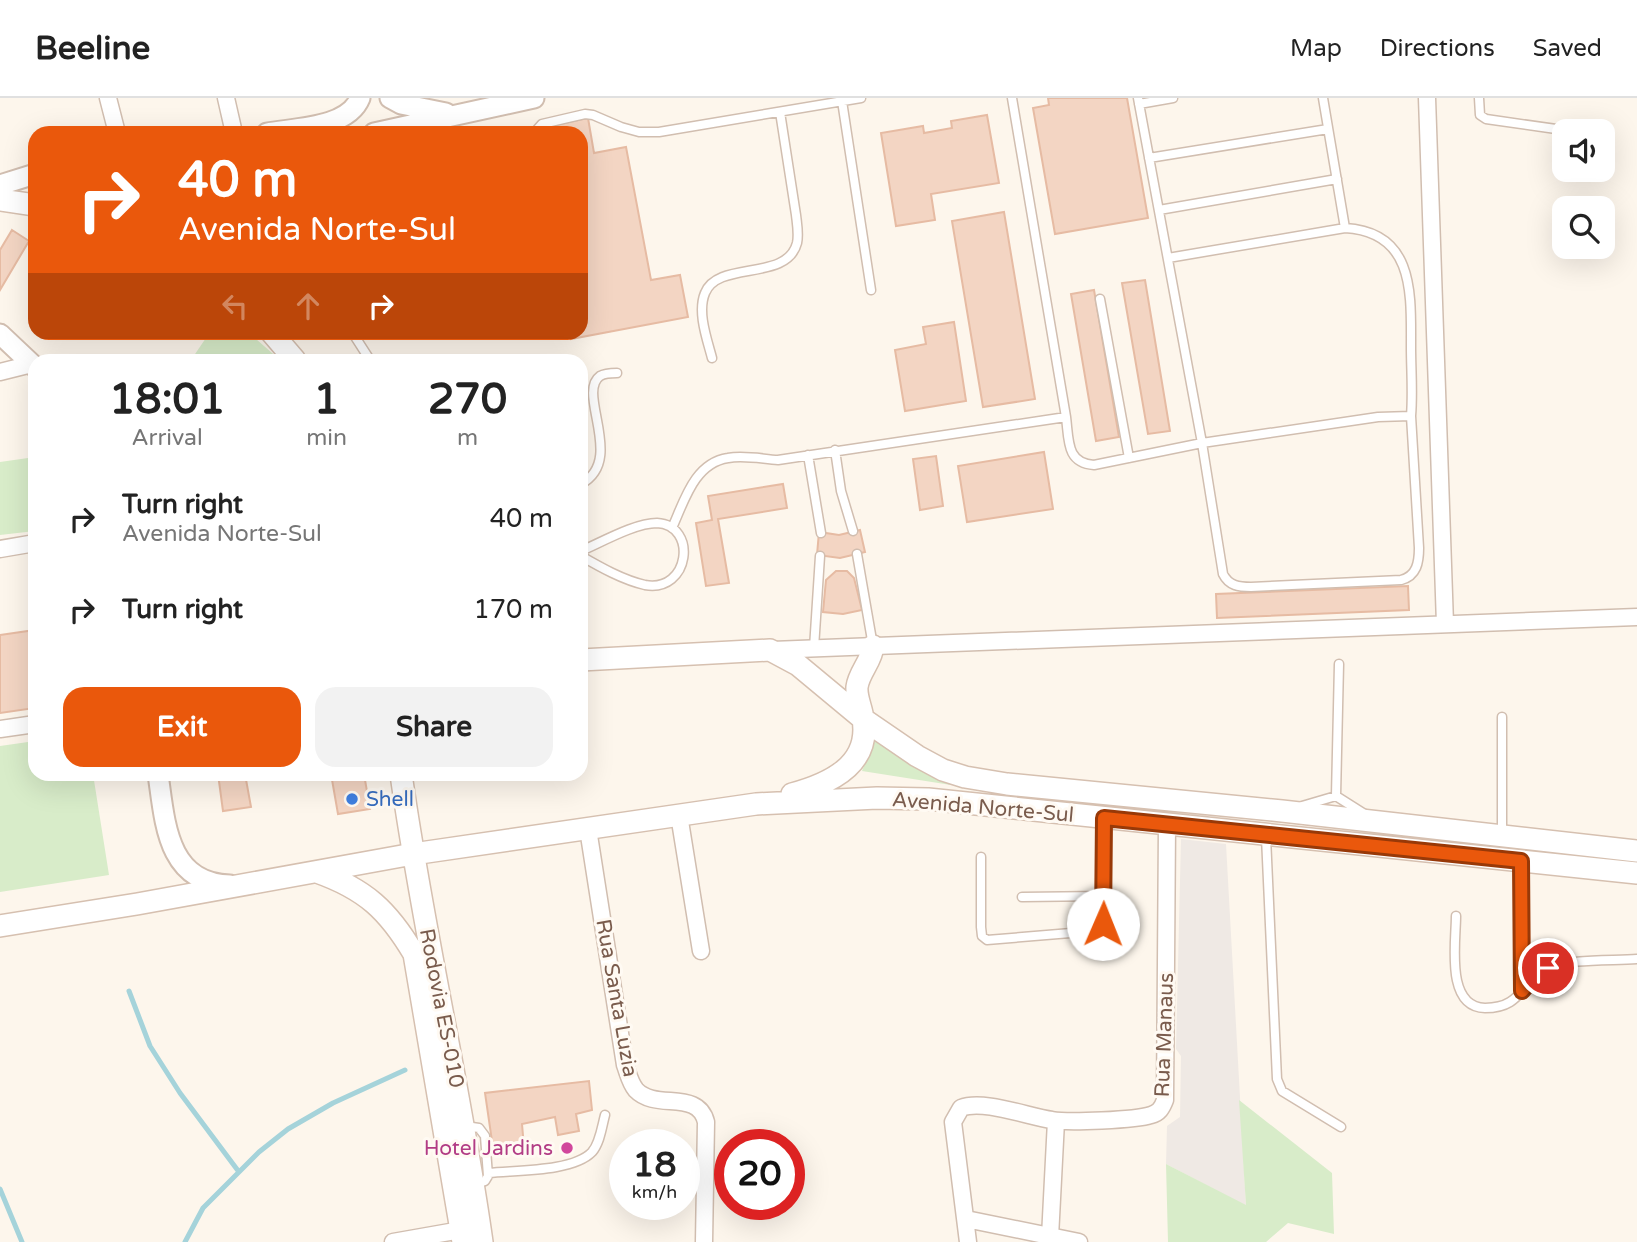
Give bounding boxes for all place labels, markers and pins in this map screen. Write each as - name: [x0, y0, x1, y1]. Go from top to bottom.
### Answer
- place label: Shell: [366, 787, 414, 812]
- marker: Shell: [344, 791, 360, 807]
- pin: [1518, 938, 1578, 998]
- place label: Hotel Jardins: [424, 1136, 553, 1161]
- marker: Hotel Jardins: [559, 1140, 575, 1156]

